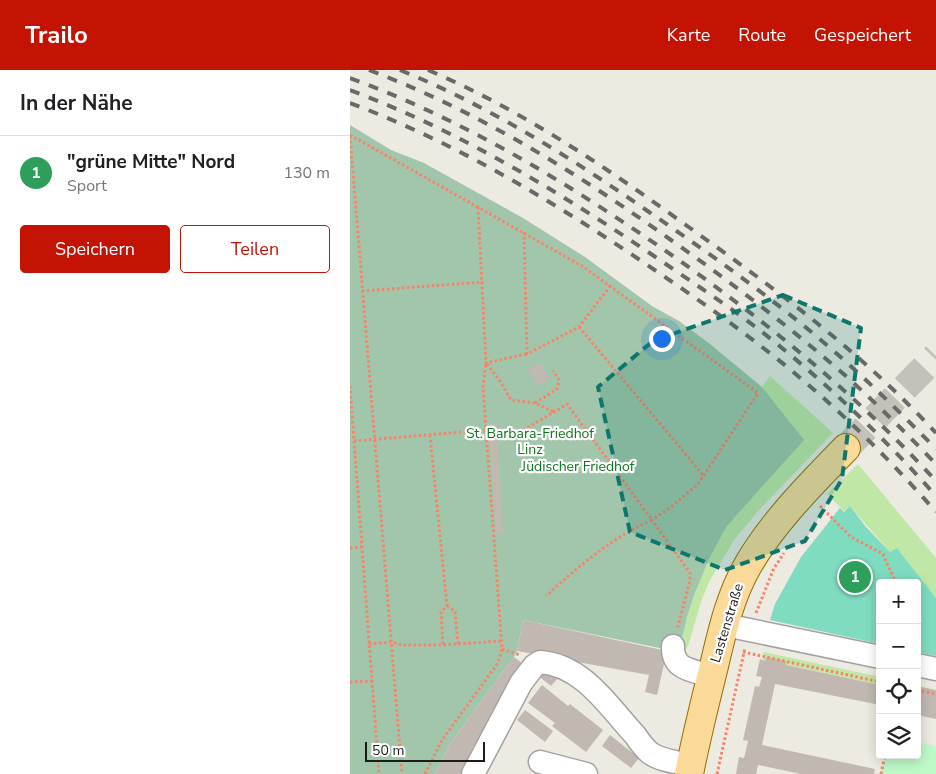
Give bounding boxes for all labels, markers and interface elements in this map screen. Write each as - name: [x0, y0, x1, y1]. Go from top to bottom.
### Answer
- text: Trailo: [25, 19, 88, 51]
- text: Karte: [667, 23, 710, 47]
- text: Route: [738, 23, 786, 47]
- text: Gespeichert: [814, 23, 911, 47]
- text: In der Nähe: [20, 89, 133, 117]
- text: "grüne Mitte" Nord: [67, 149, 235, 175]
- text: 1: [31, 162, 41, 184]
- text: 130 m: [283, 162, 330, 184]
- text: Sport: [67, 175, 107, 197]
- button: Speichern: [20, 225, 170, 273]
- button: Teilen: [180, 225, 330, 273]
- your location: [649, 326, 675, 352]
- park label: St. Barbara-Friedhof Linz: [466, 424, 594, 459]
- park label: Jüdischer Friedhof: [521, 457, 635, 476]
- pin: 1: [839, 558, 871, 596]
- map controls: [876, 579, 921, 759]
- button: +: [876, 579, 921, 624]
- street label: Lastenstraße: [706, 581, 748, 665]
- button: −: [876, 624, 921, 669]
- button: locate: [876, 669, 921, 714]
- button: layers: [876, 714, 921, 759]
- scale bar: [365, 739, 485, 762]
- text: 50 m: [372, 741, 404, 760]

